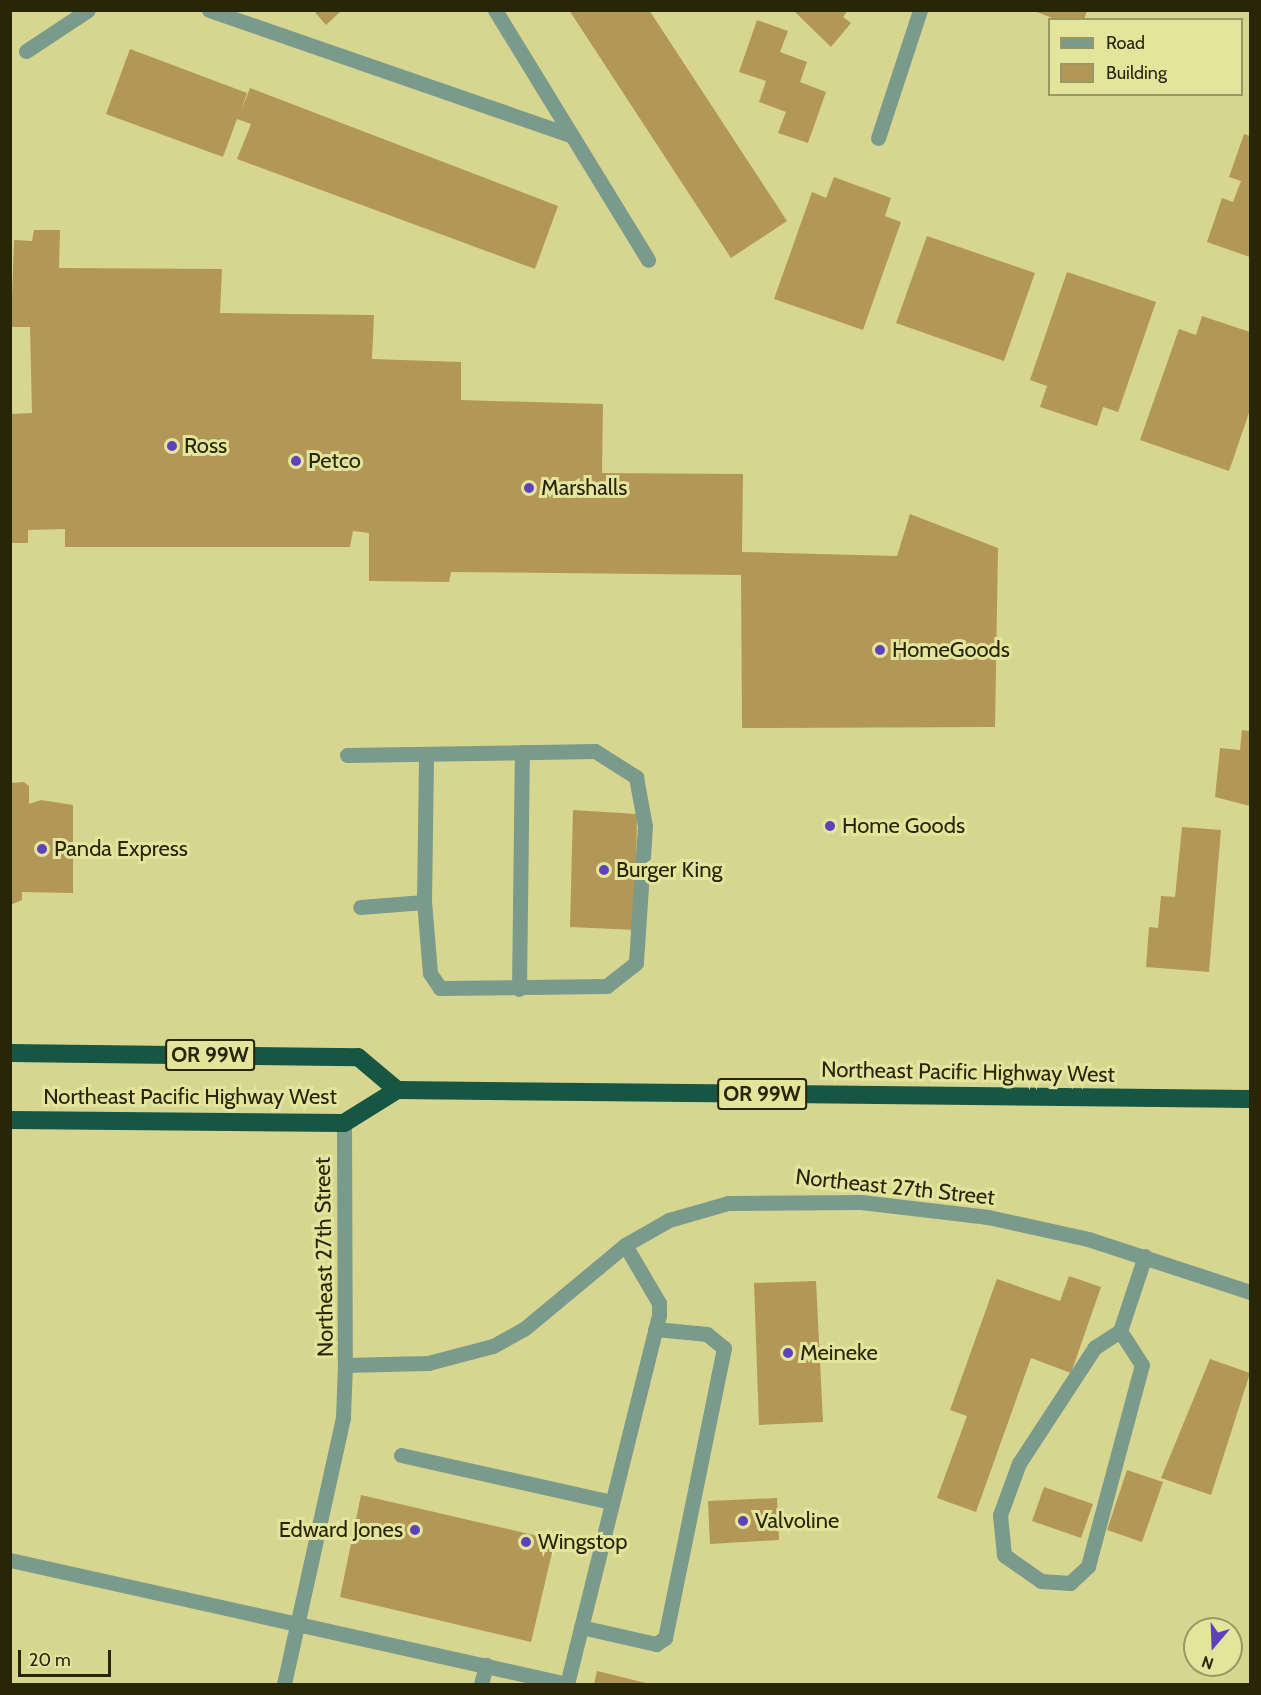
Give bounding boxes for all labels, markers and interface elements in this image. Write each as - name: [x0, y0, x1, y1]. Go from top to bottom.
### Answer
- legend: [1048, 18, 1243, 96]
- text: Road: [1106, 32, 1145, 54]
- text: Building: [1106, 62, 1167, 84]
- place label: Ross: [184, 433, 227, 459]
- marker: Ross: [165, 439, 179, 453]
- place label: Petco: [308, 448, 361, 474]
- marker: Petco: [289, 454, 303, 468]
- place label: Marshalls: [541, 475, 627, 501]
- marker: Marshalls: [522, 481, 536, 495]
- place label: HomeGoods: [892, 637, 1010, 663]
- marker: HomeGoods: [873, 643, 887, 657]
- place label: Home Goods: [842, 813, 965, 839]
- marker: Home Goods: [823, 819, 837, 833]
- place label: Panda Express: [54, 836, 188, 862]
- marker: Panda Express: [35, 842, 49, 856]
- place label: Burger King: [616, 857, 722, 883]
- marker: Burger King: [597, 863, 611, 877]
- road number: OR 99W: [165, 1037, 255, 1073]
- street label: Northeast Pacific Highway West: [821, 1056, 1115, 1088]
- road number: OR 99W: [717, 1076, 807, 1112]
- street label: Northeast Pacific Highway West: [43, 1084, 337, 1110]
- street label: Northeast 27th Street: [309, 1157, 339, 1357]
- street label: Northeast 27th Street: [794, 1163, 996, 1211]
- place label: Meineke: [800, 1340, 878, 1366]
- marker: Meineke: [781, 1346, 795, 1360]
- place label: Valvoline: [755, 1508, 839, 1534]
- marker: Valvoline: [736, 1514, 750, 1528]
- place label: Edward Jones: [279, 1517, 403, 1543]
- marker: Edward Jones: [408, 1523, 422, 1537]
- place label: Wingstop: [538, 1529, 627, 1555]
- marker: Wingstop: [519, 1535, 533, 1549]
- north arrow: [1183, 1617, 1243, 1677]
- scale bar: [21, 1638, 114, 1676]
- text: 20 m: [29, 1649, 71, 1671]
- text: N: [1199, 1652, 1216, 1673]

